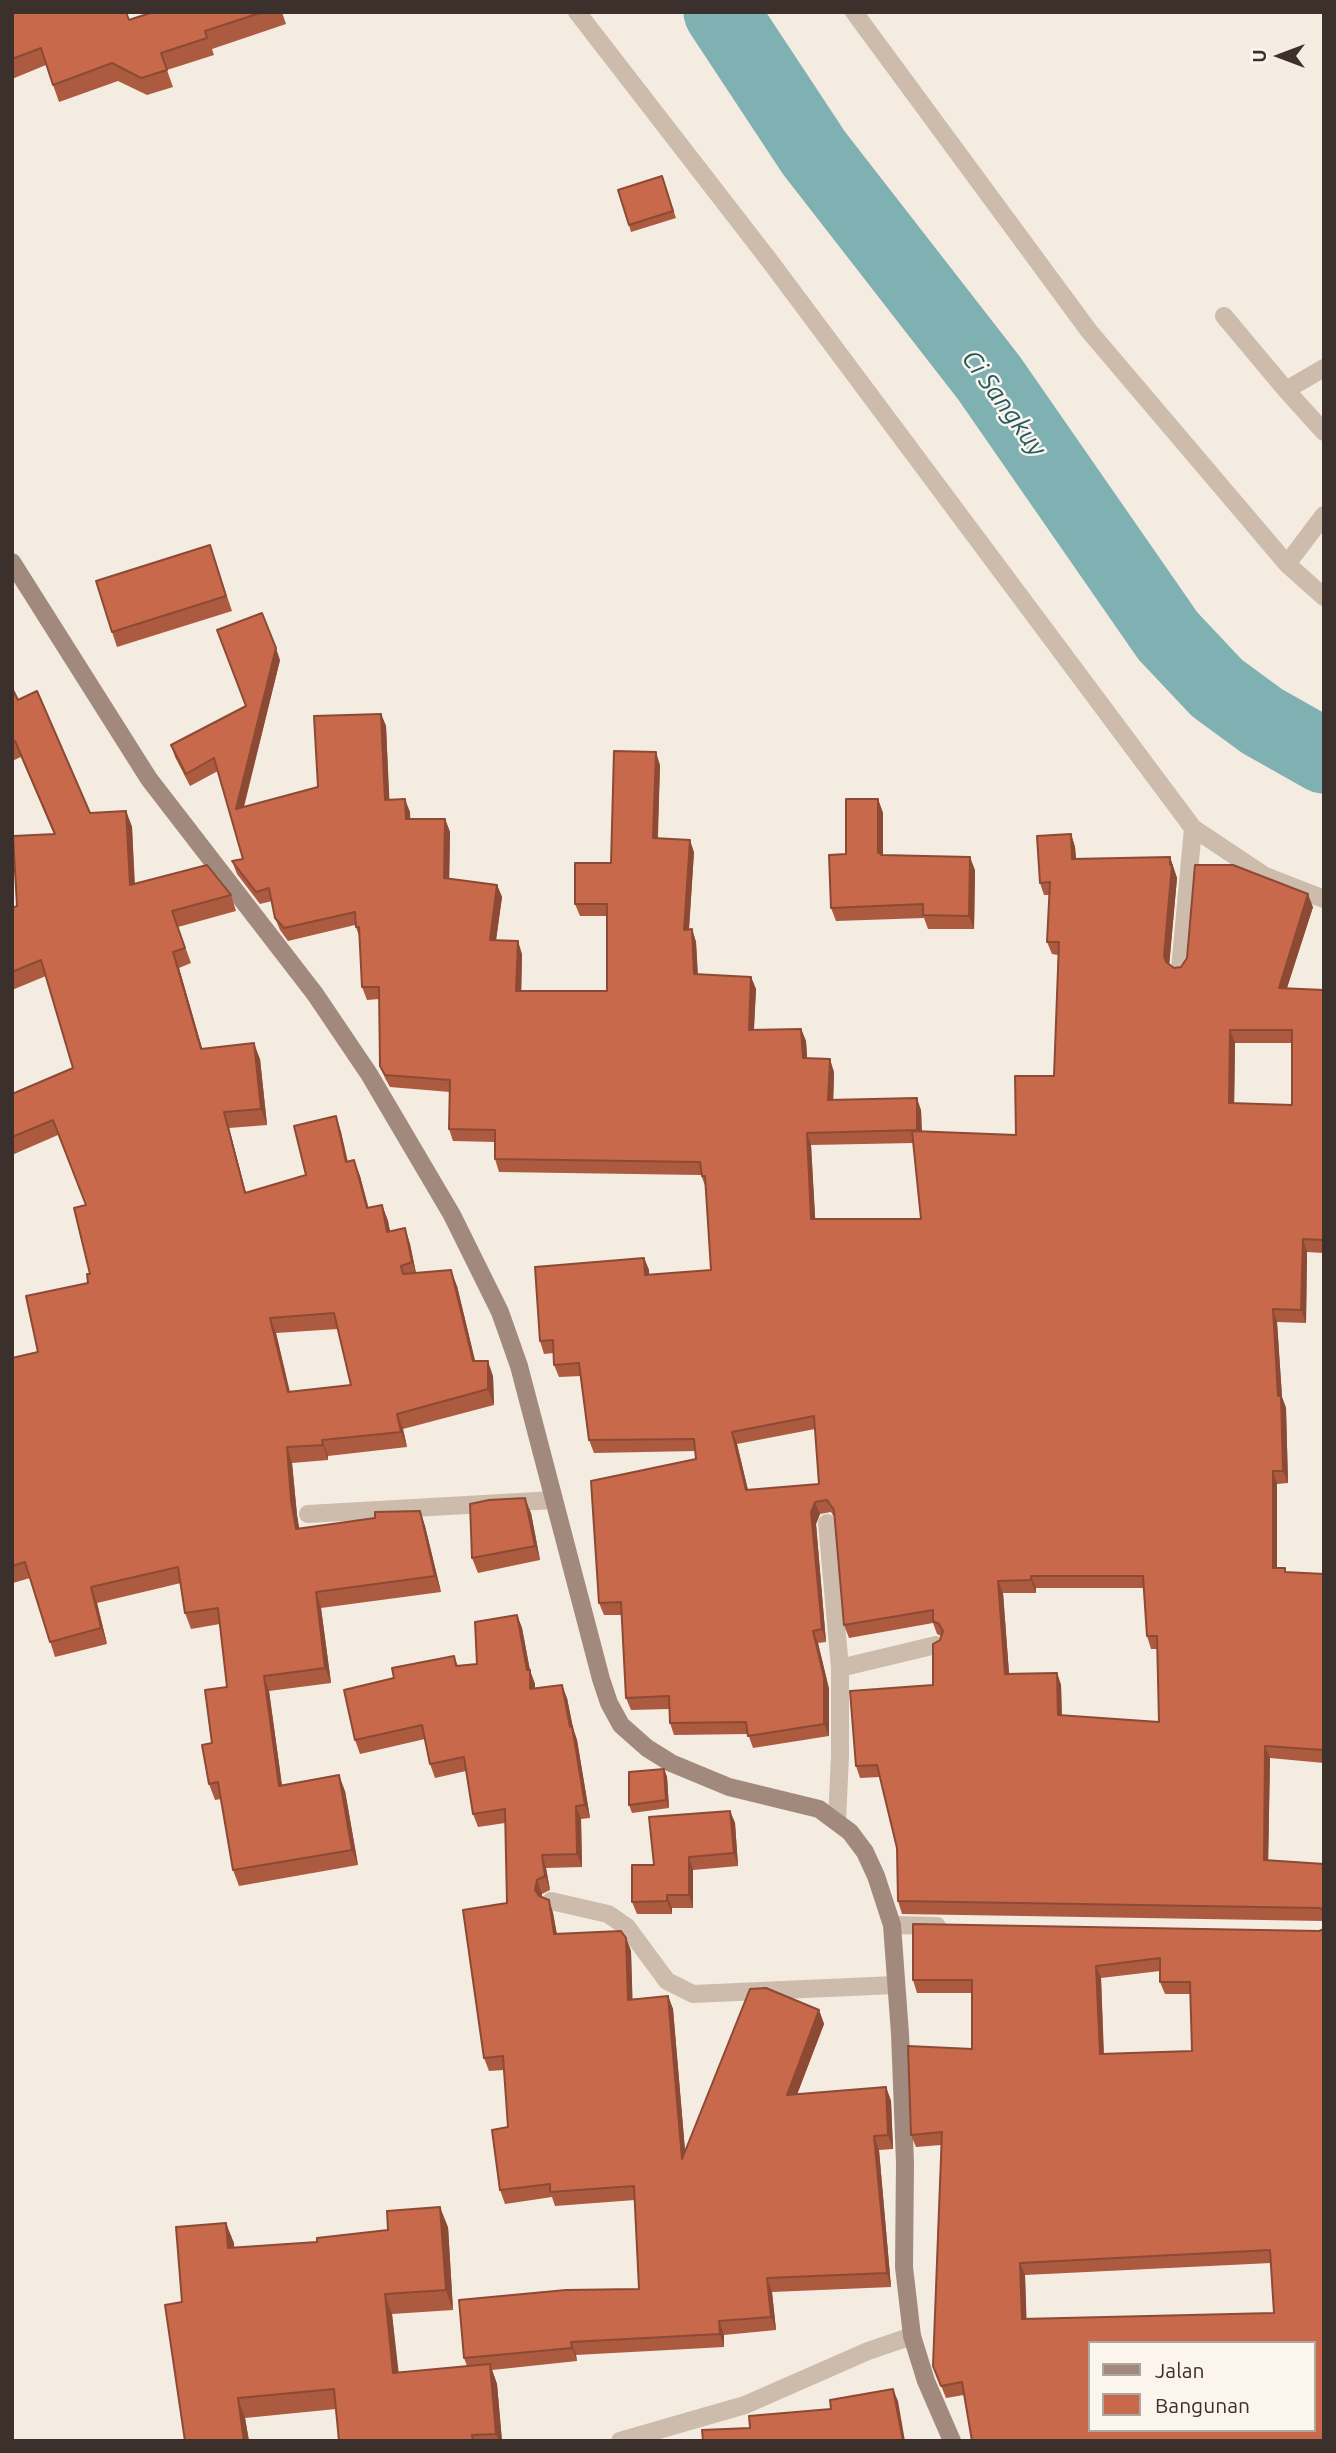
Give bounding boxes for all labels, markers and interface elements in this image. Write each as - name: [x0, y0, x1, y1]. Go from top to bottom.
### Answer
- north arrow: [1245, 21, 1315, 91]
- text: U: [1248, 49, 1270, 63]
- water label: Ci Sangkuy: [955, 344, 1053, 462]
- legend: [1088, 2341, 1315, 2432]
- text: Jalan: [1155, 2358, 1204, 2382]
- text: Bangunan: [1155, 2393, 1250, 2417]

